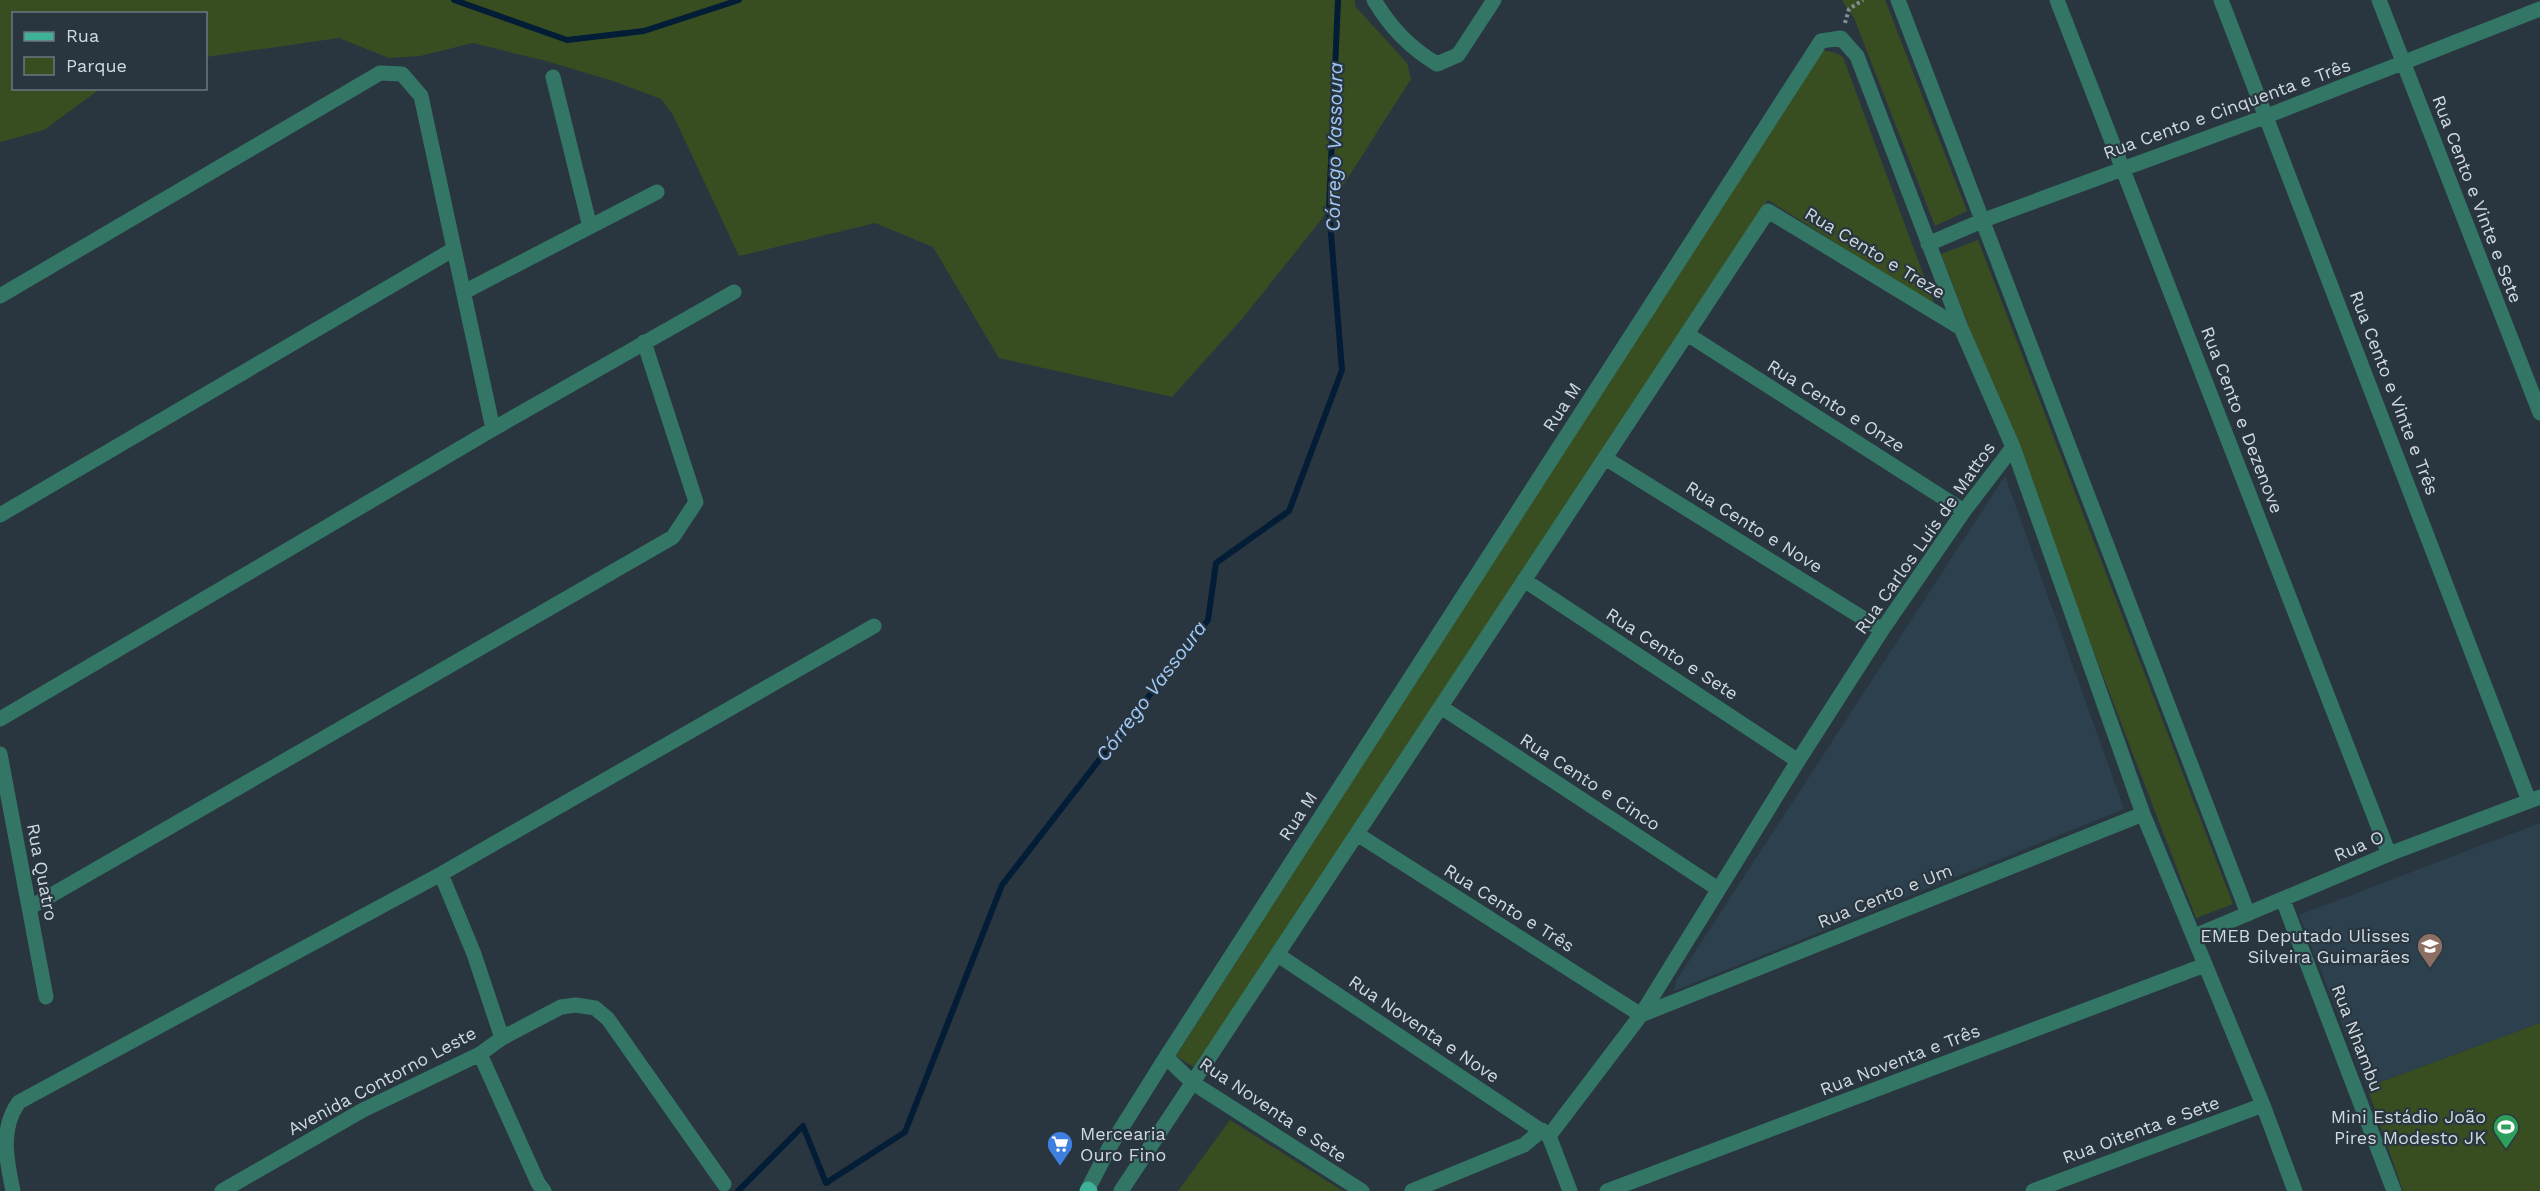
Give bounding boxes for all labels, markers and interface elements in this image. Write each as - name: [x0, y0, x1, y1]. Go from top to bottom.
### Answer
- legend: [12, 12, 207, 90]
- text: Rua: [66, 25, 99, 46]
- street label: Rua Cento e Cinquenta e Três: [2100, 54, 2353, 163]
- text: Parque: [66, 55, 127, 76]
- water label: Córrego Vassoura: [1321, 62, 1347, 232]
- street label: Rua Cento e Vinte e Sete: [2428, 92, 2527, 306]
- street label: Rua Cento e Treze: [1801, 202, 1949, 303]
- street label: Rua Cento e Vinte e Três: [2346, 288, 2443, 498]
- street label: Rua Cento e Dezenove: [2197, 323, 2288, 516]
- street label: Rua Cento e Onze: [1764, 355, 1909, 456]
- street label: Rua M: [1538, 378, 1585, 435]
- street label: Rua Carlos Luís de Mattos: [1850, 438, 1999, 638]
- street label: Rua Cento e Nove: [1682, 476, 1826, 577]
- street label: Rua Cento e Sete: [1602, 603, 1742, 704]
- water label: Córrego Vassoura: [1090, 616, 1212, 766]
- street label: Rua Cento e Cinco: [1516, 728, 1664, 835]
- street label: Rua M: [1274, 787, 1321, 844]
- street label: Rua Quatro: [23, 822, 62, 922]
- street label: Rua O: [2331, 826, 2387, 865]
- street label: Rua Cento e Três: [1440, 859, 1578, 956]
- street label: Rua Cento e Um: [1814, 859, 1955, 932]
- place label: EMEB Deputado Ulisses Silveira Guimarães: [2200, 925, 2410, 967]
- school or university icon: EMEB Deputado Ulisses Silveira Guimarães: [2415, 931, 2445, 969]
- street label: Rua Noventa e Nove: [1345, 970, 1504, 1087]
- street label: Rua Nhambu: [2327, 981, 2387, 1094]
- street label: Rua Noventa e Três: [1817, 1019, 1983, 1100]
- street label: Avenida Contorno Leste: [284, 1022, 480, 1139]
- street label: Rua Noventa e Sete: [1196, 1053, 1351, 1167]
- street label: Rua Oitenta e Sete: [2059, 1091, 2222, 1168]
- place label: Mini Estádio João Pires Modesto JK: [2331, 1106, 2486, 1148]
- sports icon: Mini Estádio João Pires Modesto JK: [2491, 1112, 2521, 1150]
- place label: Mercearia Ouro Fino: [1080, 1123, 1166, 1165]
- supermarket icon: Mercearia Ouro Fino: [1045, 1129, 1075, 1167]

